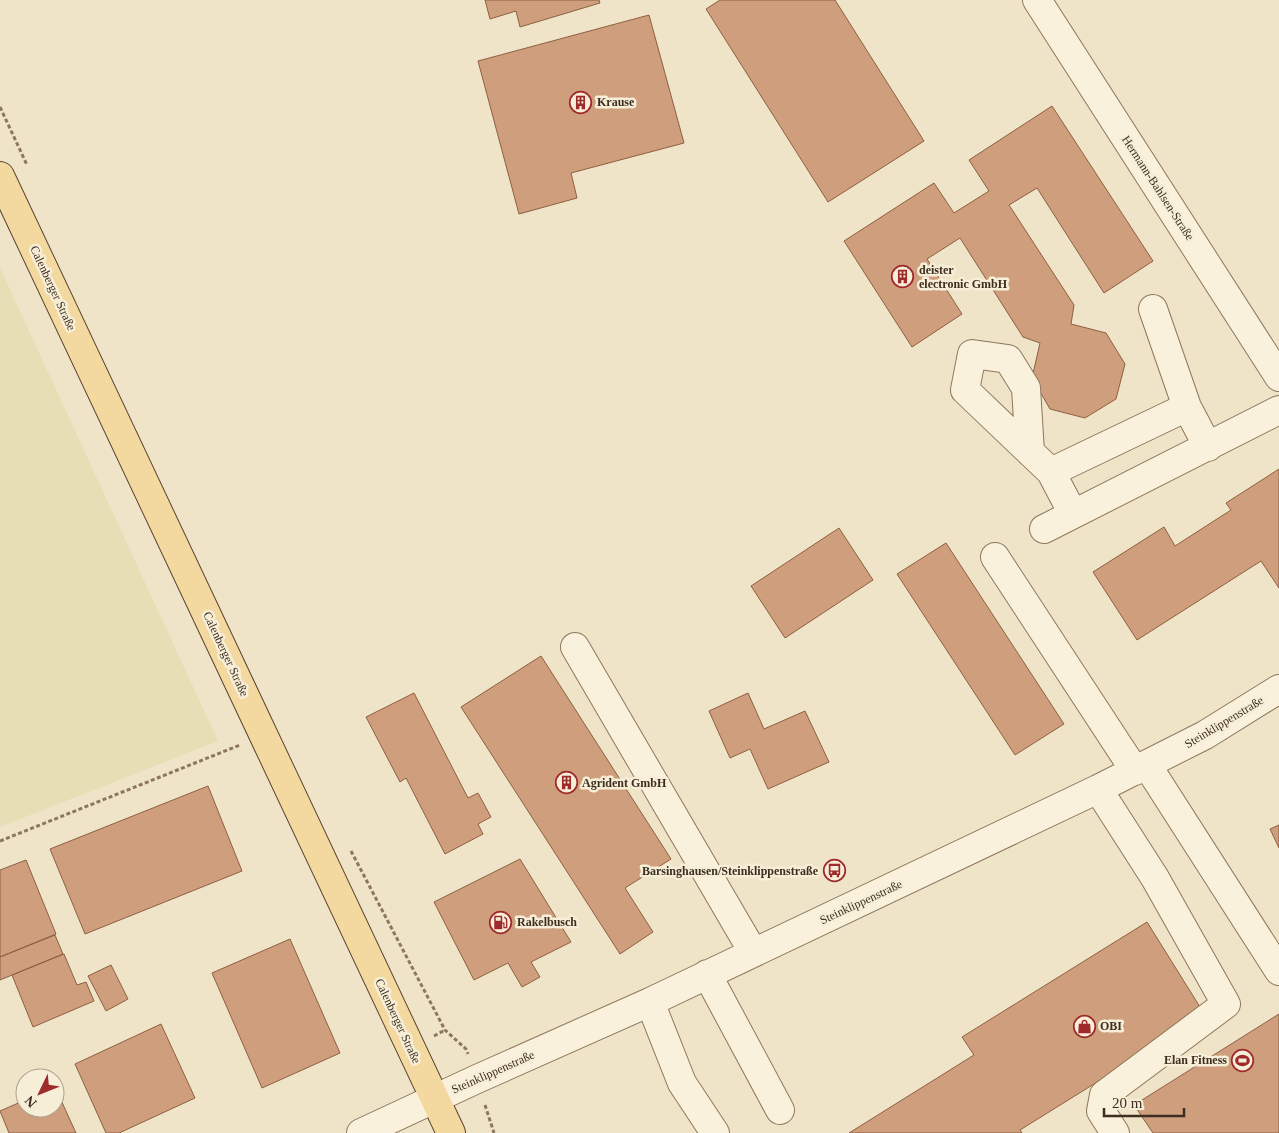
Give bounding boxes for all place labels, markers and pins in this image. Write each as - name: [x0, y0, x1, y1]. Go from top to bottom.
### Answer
- building icon: Krause: [569, 90, 593, 114]
- place label: Krause: [597, 95, 635, 109]
- place label: deister electronic GmbH: [919, 263, 1008, 291]
- building icon: deister electronic GmbH: [891, 265, 915, 289]
- building icon: Agrident GmbH: [554, 771, 578, 795]
- place label: Agrident GmbH: [582, 776, 667, 790]
- bus stop icon: Barsinghausen/Steinklippenstraße: [822, 859, 846, 883]
- place label: Barsinghausen/Steinklippenstraße: [642, 864, 819, 878]
- fuel station icon: Rakelbusch: [489, 910, 513, 934]
- place label: Rakelbusch: [517, 915, 577, 929]
- shop icon: OBI: [1072, 1014, 1096, 1038]
- place label: OBI: [1100, 1019, 1122, 1033]
- sports icon: Elan Fitness: [1231, 1048, 1255, 1072]
- place label: Elan Fitness: [1164, 1053, 1227, 1067]

